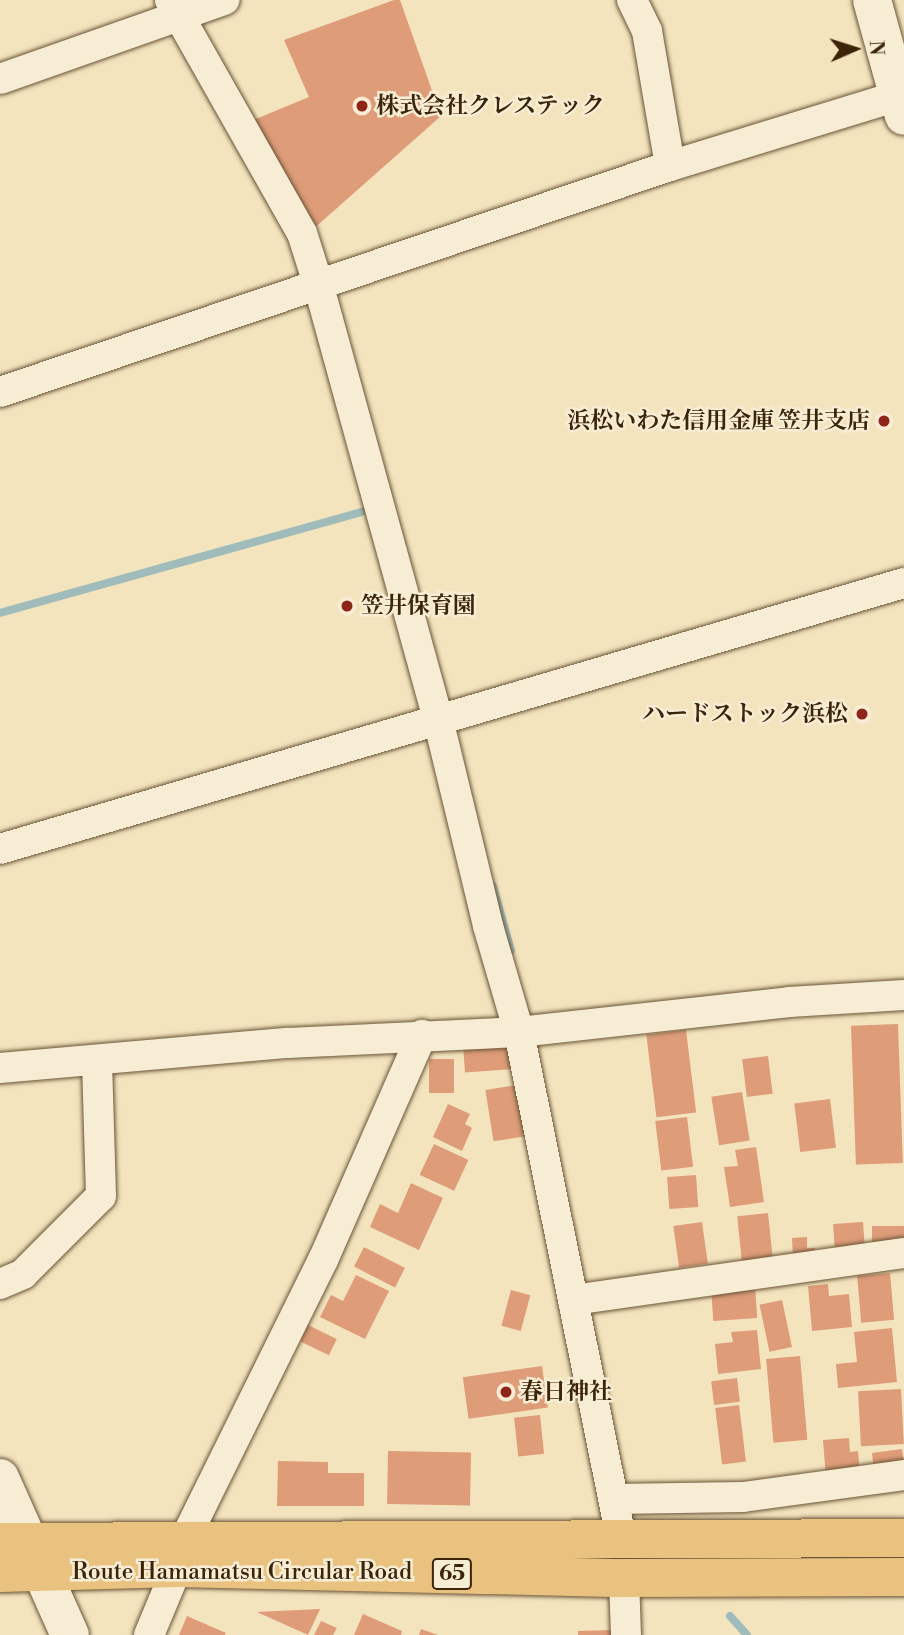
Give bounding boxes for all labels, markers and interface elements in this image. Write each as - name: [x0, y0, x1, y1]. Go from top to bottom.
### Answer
- north arrow: [820, 14, 890, 84]
- text: N: [864, 40, 888, 56]
- place label: 株式会社クレステック: [376, 92, 606, 120]
- marker: 株式会社クレステック: [354, 98, 370, 114]
- place label: 浜松いわた信用金庫 笠井支店: [567, 407, 870, 435]
- marker: 浜松いわた信用金庫 笠井支店: [876, 413, 892, 429]
- place label: 笠井保育園: [361, 592, 476, 620]
- marker: 笠井保育園: [339, 598, 355, 614]
- place label: ハードストック浜松: [641, 700, 848, 728]
- marker: ハードストック浜松: [854, 706, 870, 722]
- place label: 春日神社: [520, 1378, 612, 1406]
- marker: 春日神社: [498, 1384, 514, 1400]
- road number: 65: [431, 1556, 473, 1592]
- street label: Route Hamamatsu Circular Road: [72, 1558, 412, 1586]

